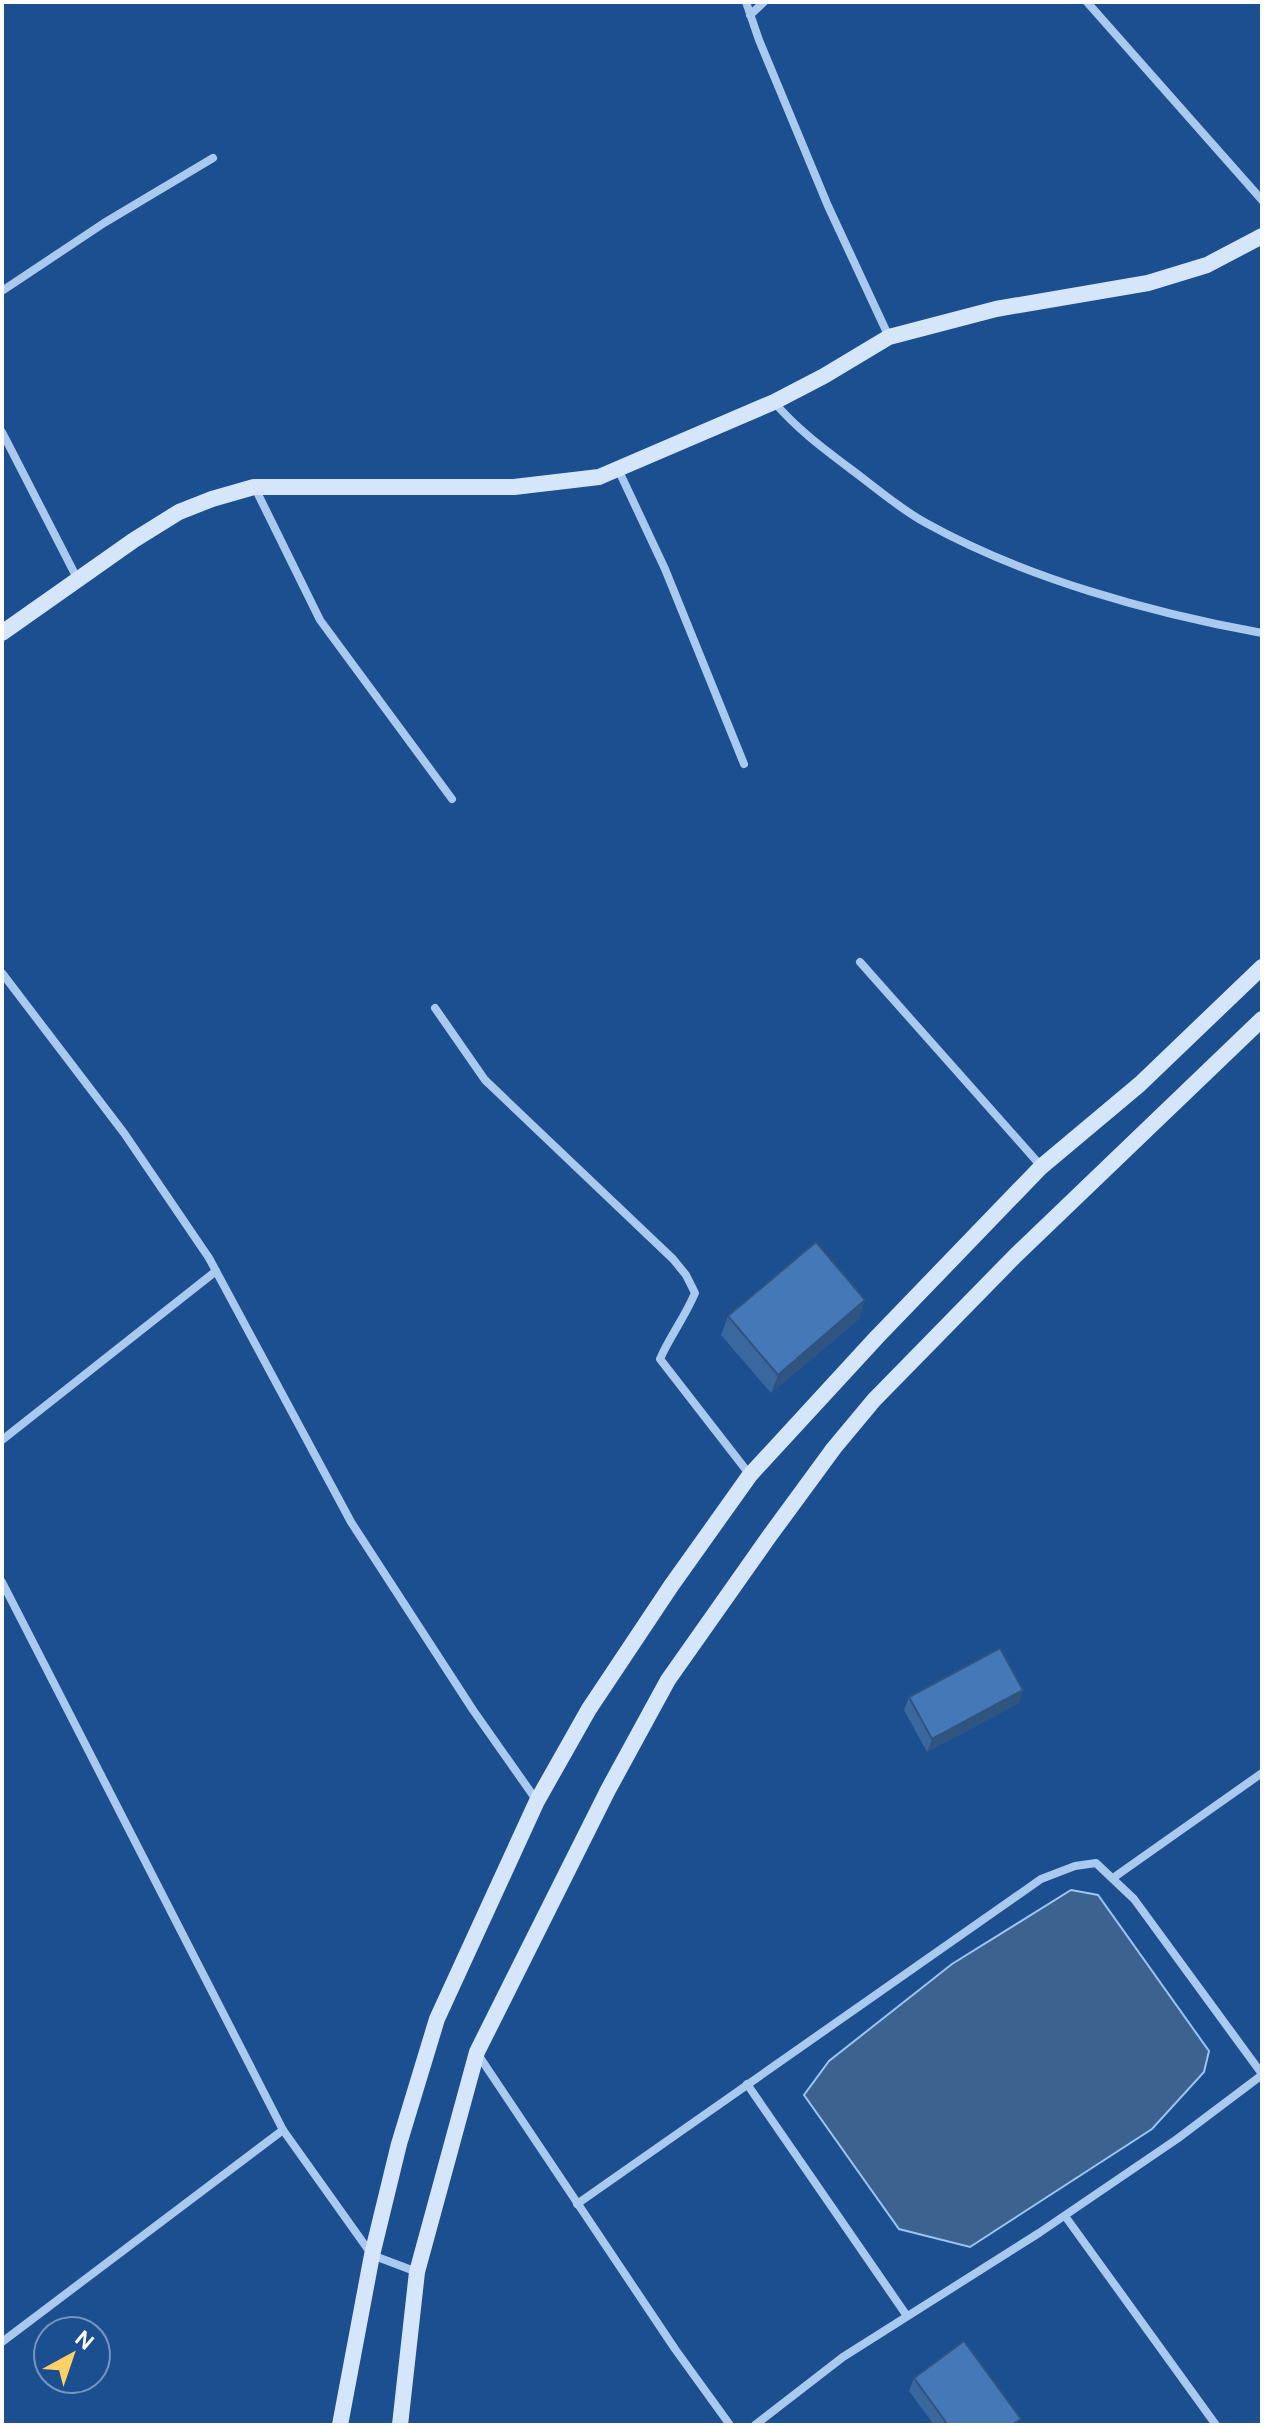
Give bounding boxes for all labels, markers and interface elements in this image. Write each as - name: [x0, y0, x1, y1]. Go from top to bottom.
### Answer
- north arrow: [32, 2315, 112, 2395]
- text: N: [69, 2324, 100, 2356]

